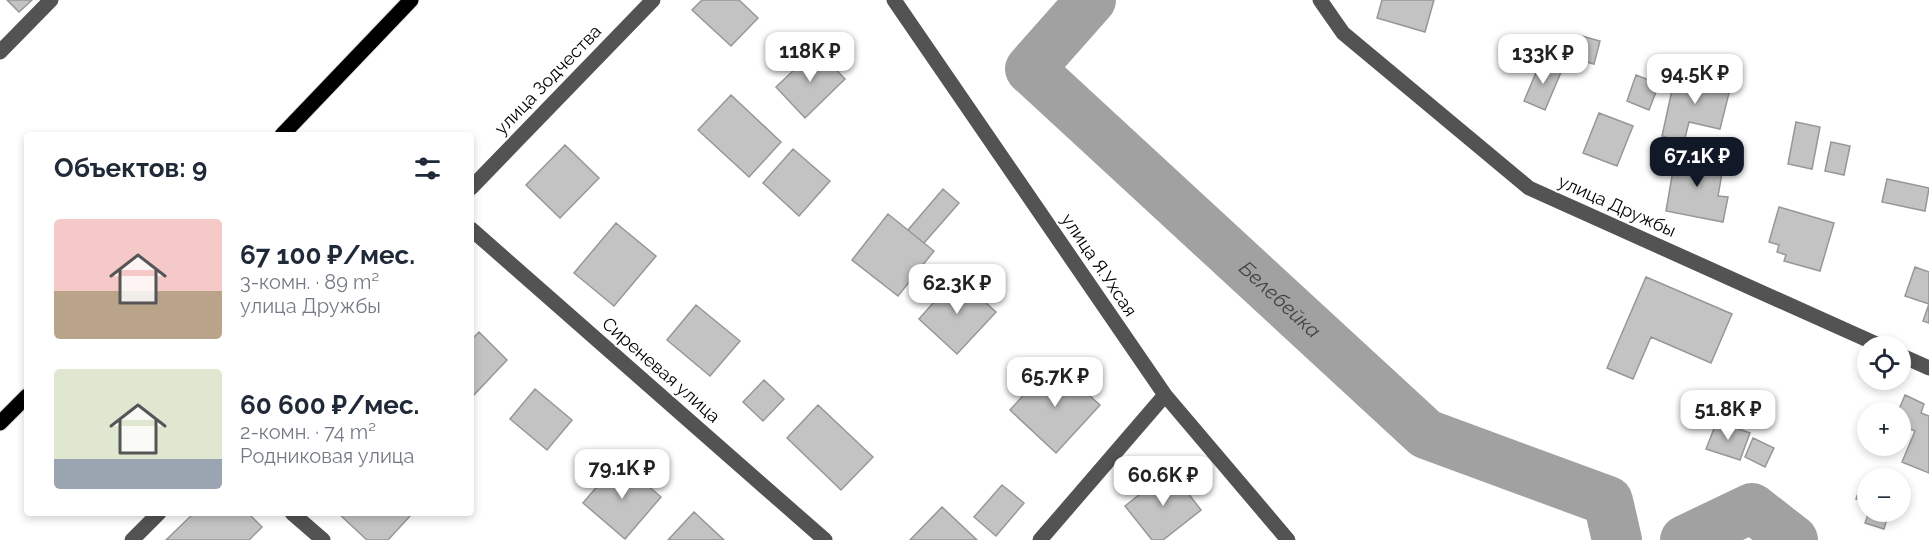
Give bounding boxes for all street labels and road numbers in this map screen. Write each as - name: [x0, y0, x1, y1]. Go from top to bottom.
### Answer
- street label: улица Зодчества: [490, 20, 605, 139]
- street label: улица Дружбы: [1555, 170, 1679, 241]
- street label: улица Я.Ухсая: [1057, 209, 1142, 320]
- street label: Сиреневая улица: [598, 313, 725, 427]

